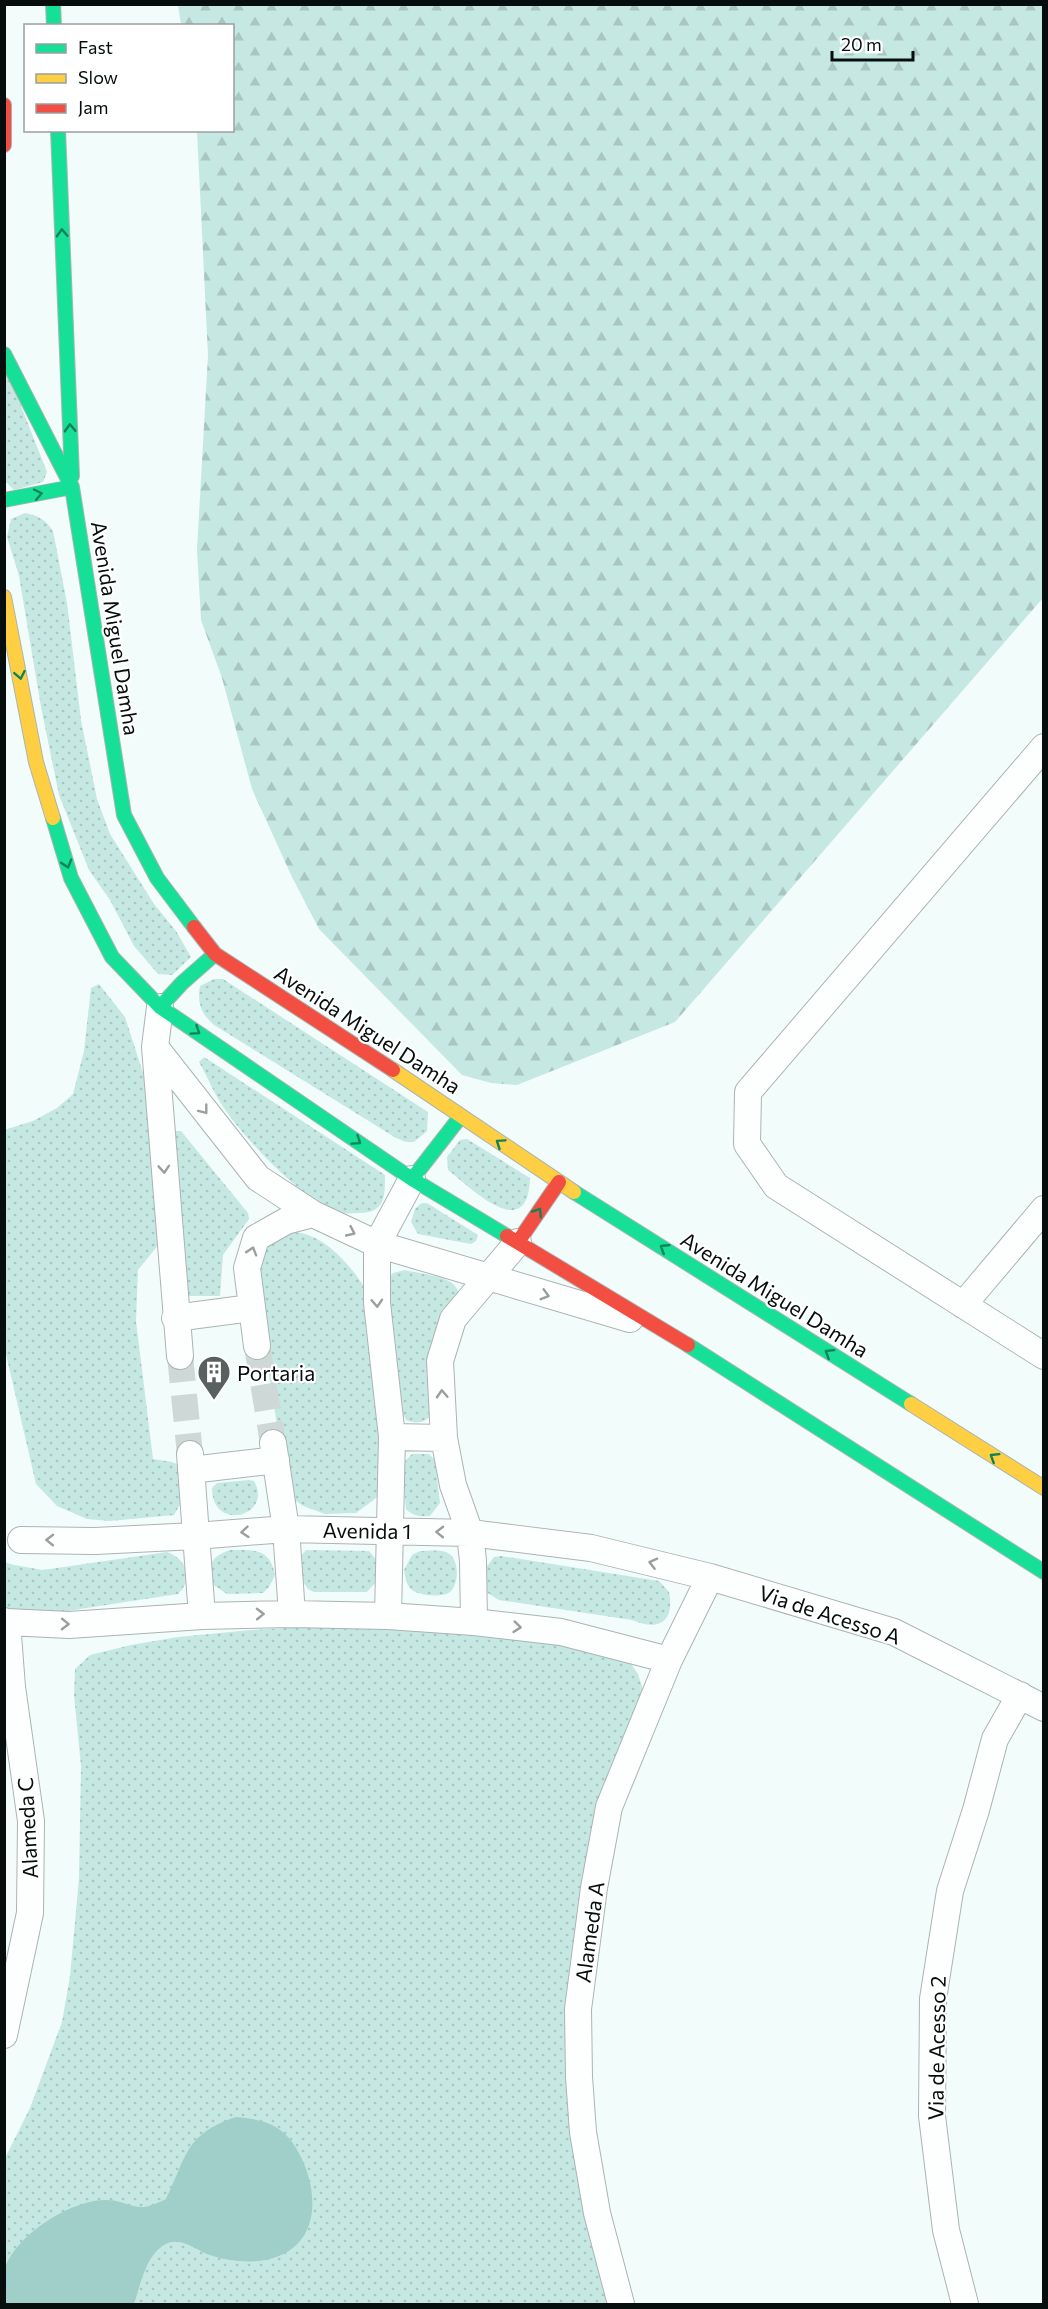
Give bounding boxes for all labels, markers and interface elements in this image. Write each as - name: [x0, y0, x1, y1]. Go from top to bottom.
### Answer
- legend: [24, 24, 234, 132]
- scale bar: [832, 24, 913, 62]
- text: 20 m: [841, 33, 882, 55]
- text: Fast: [78, 36, 113, 58]
- text: Slow: [78, 66, 118, 88]
- text: Jam: [78, 96, 108, 118]
- one-way arrow: [56, 229, 69, 238]
- one-way arrow: [63, 424, 76, 433]
- one-way arrow: [33, 488, 43, 501]
- street label: Avenida Miguel Damha: [87, 519, 145, 737]
- one-way arrow: [13, 670, 26, 680]
- one-way arrow: [60, 858, 72, 869]
- street label: Avenida Miguel Damha: [270, 960, 466, 1098]
- one-way arrow: [189, 1024, 200, 1035]
- one-way arrow: [197, 1103, 208, 1114]
- one-way arrow: [350, 1134, 361, 1145]
- one-way arrow: [496, 1139, 507, 1150]
- one-way arrow: [157, 1165, 170, 1174]
- one-way arrow: [531, 1207, 542, 1218]
- one-way arrow: [345, 1225, 356, 1237]
- street label: Avenida Miguel Damha: [677, 1226, 873, 1362]
- one-way arrow: [660, 1244, 670, 1256]
- one-way arrow: [245, 1246, 258, 1257]
- one-way arrow: [540, 1288, 550, 1300]
- one-way arrow: [371, 1298, 384, 1307]
- one-way arrow: [825, 1348, 835, 1360]
- building icon: Portaria: [196, 1354, 232, 1401]
- place label: Portaria: [237, 1360, 315, 1385]
- one-way arrow: [435, 1389, 448, 1398]
- one-way arrow: [990, 1452, 1000, 1464]
- street label: Avenida 1: [322, 1517, 412, 1543]
- one-way arrow: [240, 1525, 249, 1538]
- one-way arrow: [435, 1526, 444, 1538]
- one-way arrow: [46, 1534, 55, 1546]
- one-way arrow: [648, 1558, 658, 1571]
- street label: Via de Acesso A: [756, 1579, 904, 1649]
- one-way arrow: [255, 1608, 264, 1621]
- one-way arrow: [61, 1618, 70, 1631]
- one-way arrow: [513, 1620, 522, 1633]
- street label: Alameda C: [12, 1777, 42, 1879]
- street label: Alameda A: [570, 1880, 608, 1984]
- street label: Via de Acesso 2: [922, 1975, 950, 2121]

